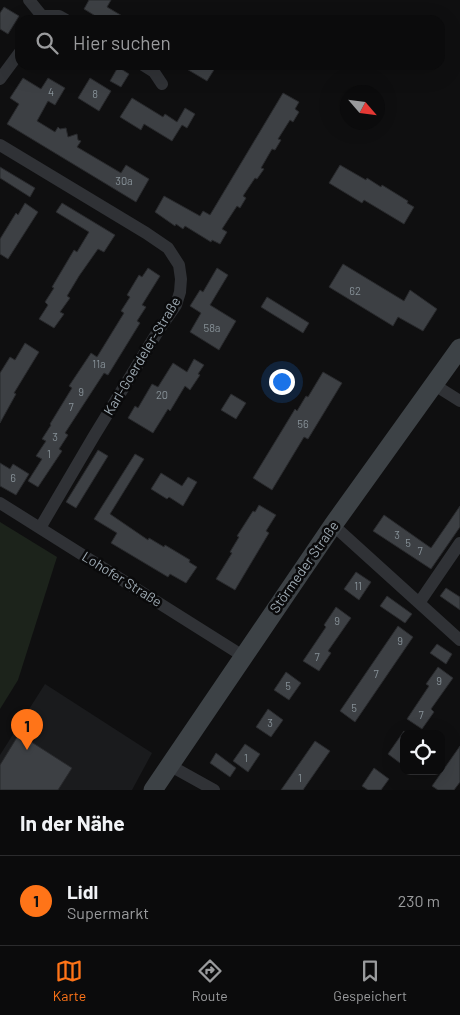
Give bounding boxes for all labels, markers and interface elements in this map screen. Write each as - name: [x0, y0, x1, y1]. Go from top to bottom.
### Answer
- search box: [15, 15, 445, 70]
- icon: search: [33, 29, 61, 57]
- text: Hier suchen: [73, 31, 171, 54]
- house number: 4: [48, 85, 54, 98]
- north arrow: [340, 85, 385, 130]
- house number: 8: [92, 87, 98, 100]
- house number: 30a: [115, 174, 133, 187]
- house number: 62: [349, 284, 361, 297]
- street label: Karl-Goerdeler-Straße: [99, 293, 184, 418]
- house number: 58a: [203, 321, 221, 334]
- house number: 11a: [92, 357, 106, 370]
- your location: [269, 369, 295, 395]
- house number: 9: [78, 385, 84, 398]
- house number: 20: [156, 388, 168, 401]
- house number: 7: [68, 400, 74, 413]
- house number: 56: [297, 417, 309, 430]
- house number: 3: [52, 430, 58, 443]
- house number: 1: [47, 447, 51, 460]
- house number: 6: [10, 471, 16, 484]
- street label: Störmeder Straße: [266, 517, 342, 616]
- house number: 3: [394, 528, 400, 541]
- house number: 5: [405, 536, 411, 549]
- house number: 7: [417, 544, 423, 557]
- street label: Lohofer Straße: [79, 547, 165, 610]
- house number: 11: [354, 579, 362, 592]
- house number: 9: [334, 614, 340, 627]
- house number: 9: [397, 634, 403, 647]
- house number: 7: [314, 650, 320, 663]
- house number: 7: [373, 667, 379, 680]
- house number: 9: [436, 674, 442, 687]
- house number: 5: [285, 679, 291, 692]
- house number: 5: [351, 701, 357, 714]
- house number: 7: [418, 708, 424, 721]
- pin: 1: [11, 709, 43, 750]
- house number: 3: [267, 716, 273, 729]
- map controls: [400, 730, 445, 775]
- button: locate: [400, 730, 445, 775]
- house number: 1: [244, 751, 248, 764]
- house number: 1: [298, 771, 302, 784]
- text: In der Nähe: [20, 810, 125, 835]
- text: Lidl: [67, 880, 98, 903]
- text: 1: [33, 891, 39, 910]
- text: 230 m: [398, 891, 440, 910]
- text: Supermarkt: [67, 903, 149, 922]
- tab: Karte: [53, 957, 86, 1004]
- tab: Route: [192, 957, 228, 1004]
- tab: Gespeichert: [333, 957, 407, 1004]

